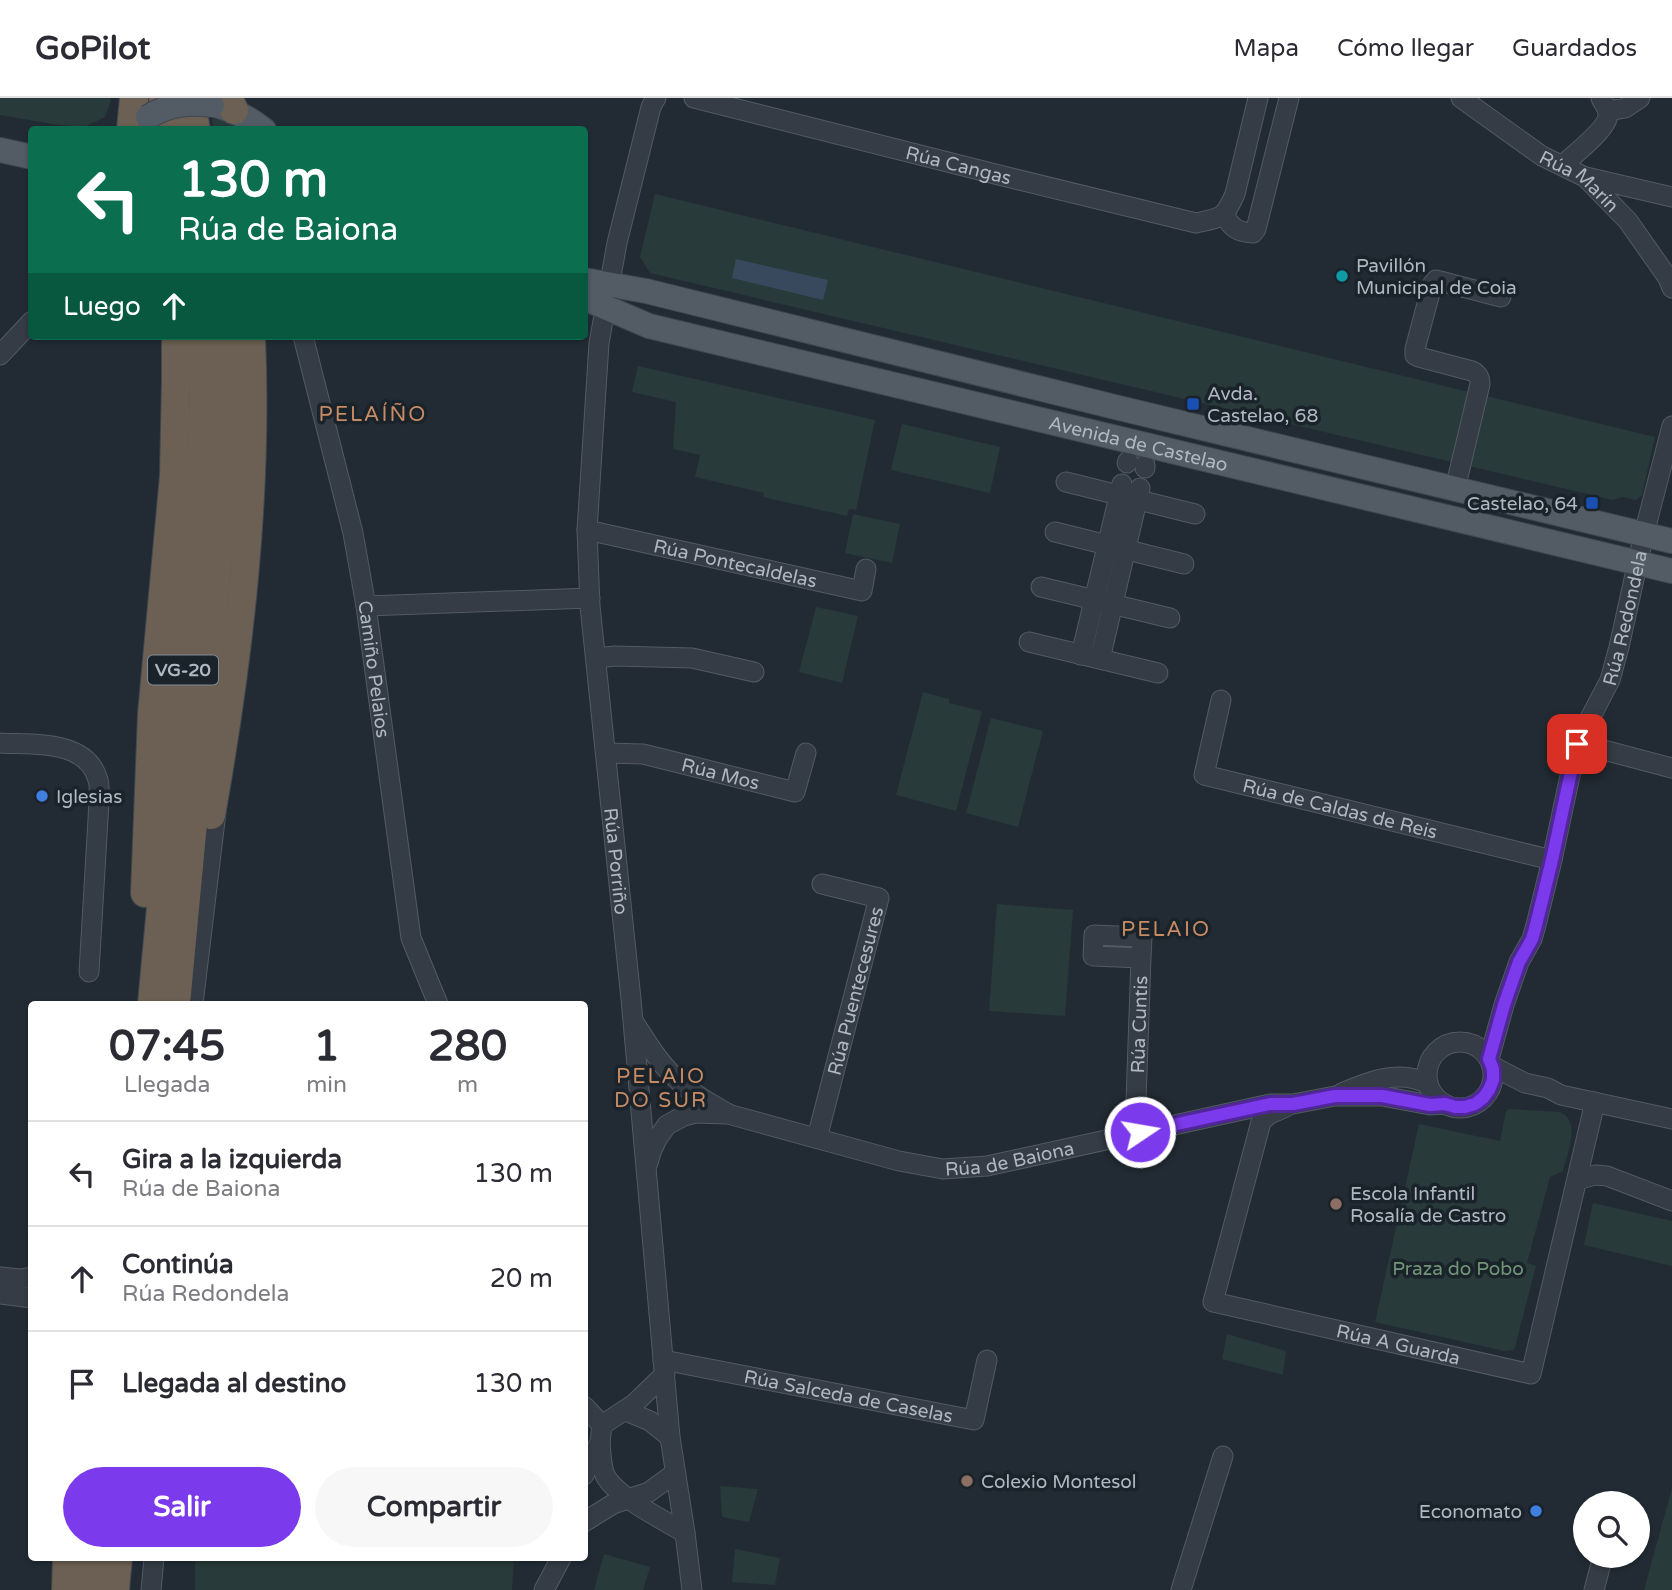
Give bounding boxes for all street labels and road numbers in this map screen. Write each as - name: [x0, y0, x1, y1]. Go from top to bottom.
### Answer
- street label: Rúa Cangas: [903, 142, 1013, 190]
- street label: Rúa Marín: [1536, 146, 1623, 217]
- street label: Avenida de Castelao: [1046, 412, 1230, 476]
- street label: Rúa Pontecaldelas: [651, 535, 819, 593]
- street label: Rúa Redondela: [1599, 548, 1652, 688]
- street label: Camiño Pelaios: [353, 599, 394, 739]
- road number: VG-20: [148, 656, 218, 684]
- street label: Rúa Mos: [679, 754, 762, 795]
- street label: Rúa de Caldas de Reis: [1240, 775, 1439, 844]
- street label: Rúa Porriño: [599, 807, 632, 916]
- street label: Rúa Puentecesures: [824, 904, 888, 1078]
- street label: Rúa Cuntis: [1127, 975, 1152, 1074]
- street label: Rúa de Baiona: [944, 1137, 1076, 1181]
- street label: Rúa A Guarda: [1334, 1320, 1462, 1370]
- street label: Rúa Salceda de Caselas: [742, 1366, 955, 1428]

